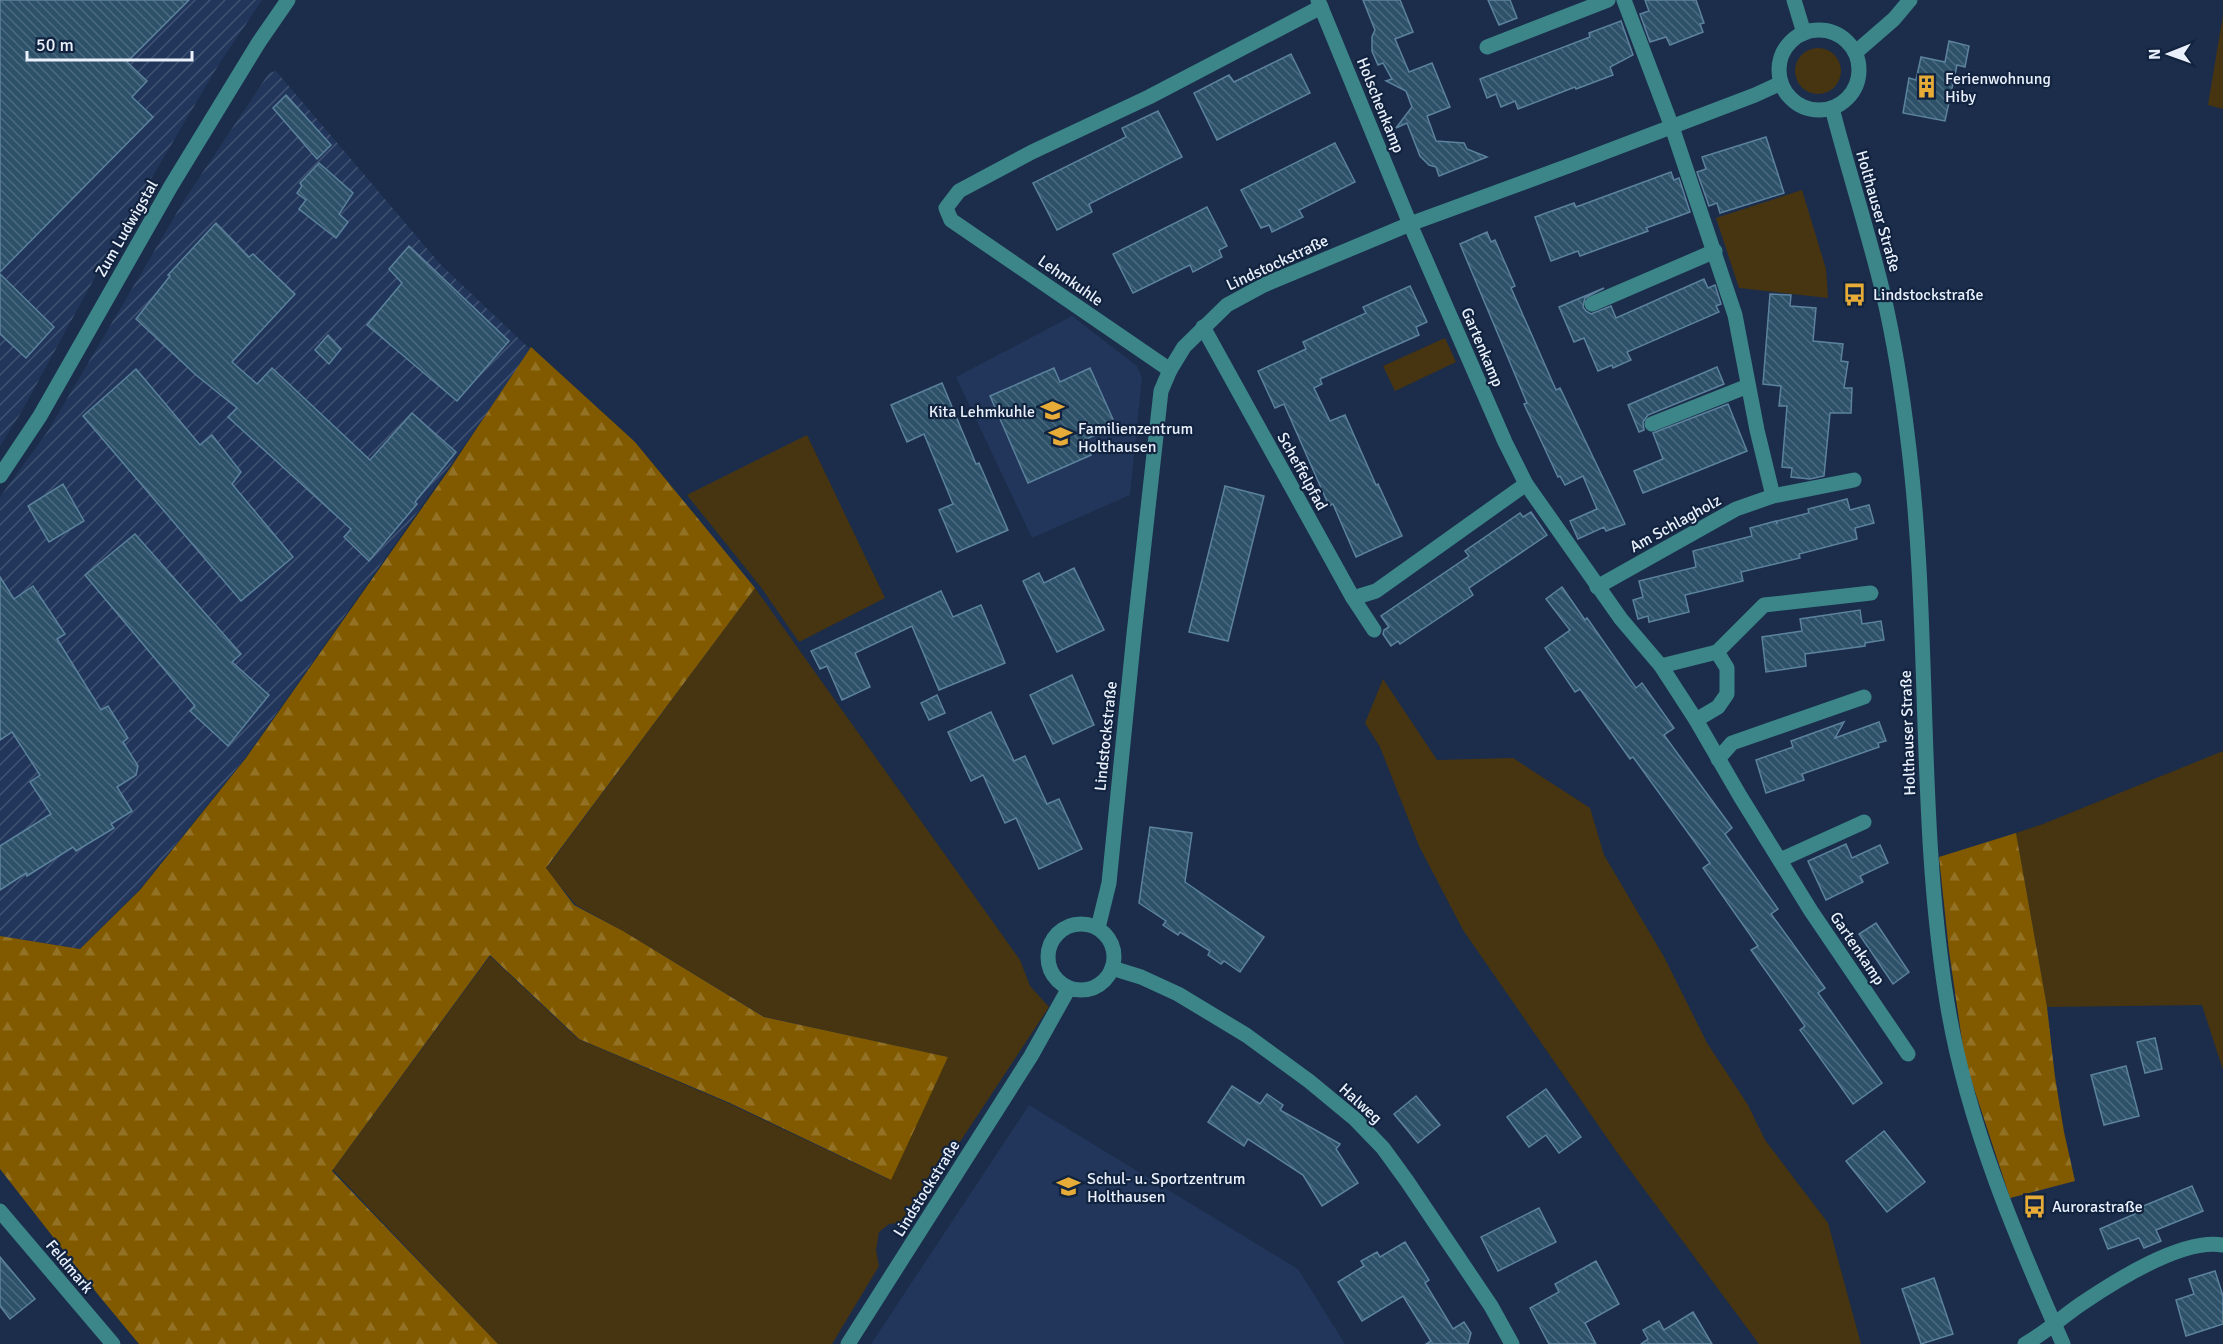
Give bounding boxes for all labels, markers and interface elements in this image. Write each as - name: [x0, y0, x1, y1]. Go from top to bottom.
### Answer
- scale bar: [27, 24, 192, 62]
- north arrow: [2139, 24, 2199, 84]
- text: 50 m: [36, 34, 74, 56]
- text: N: [2145, 49, 2165, 60]
- street label: Holschenkamp: [1352, 55, 1408, 156]
- place label: Ferienwohnung Hiby: [1945, 69, 2051, 107]
- building icon: Ferienwohnung Hiby: [1914, 74, 1940, 100]
- street label: Holthauser Straße: [1851, 148, 1905, 274]
- street label: Zum Ludwigstal: [91, 176, 163, 281]
- street label: Lindstockstraße: [1223, 231, 1332, 295]
- street label: Lehmkuhle: [1034, 251, 1107, 311]
- bus stop icon: Lindstockstraße: [1842, 281, 1868, 307]
- place label: Lindstockstraße: [1873, 285, 1983, 305]
- street label: Gartenkamp: [1456, 305, 1508, 390]
- school or university icon: Kita Lehmkuhle: [1040, 398, 1066, 424]
- place label: Kita Lehmkuhle: [929, 402, 1035, 422]
- place label: Familienzentrum Holthausen: [1078, 419, 1193, 457]
- school or university icon: Familienzentrum Holthausen: [1047, 424, 1073, 450]
- street label: Scheffelpfad: [1272, 429, 1332, 514]
- street label: Am Schlagholz: [1626, 491, 1725, 557]
- street label: Holthauser Straße: [1896, 670, 1920, 796]
- street label: Lindstockstraße: [1090, 680, 1122, 792]
- street label: Gartenkamp: [1825, 908, 1889, 989]
- street label: Halweg: [1335, 1079, 1386, 1128]
- street label: Lindstockstraße: [889, 1136, 965, 1241]
- place label: Schul- u. Sportzentrum Holthausen: [1087, 1169, 1245, 1207]
- school or university icon: Schul- u. Sportzentrum Holthausen: [1056, 1174, 1082, 1200]
- bus stop icon: Aurorastraße: [2021, 1193, 2047, 1219]
- place label: Aurorastraße: [2052, 1197, 2143, 1217]
- street label: Feldmark: [41, 1236, 97, 1297]

